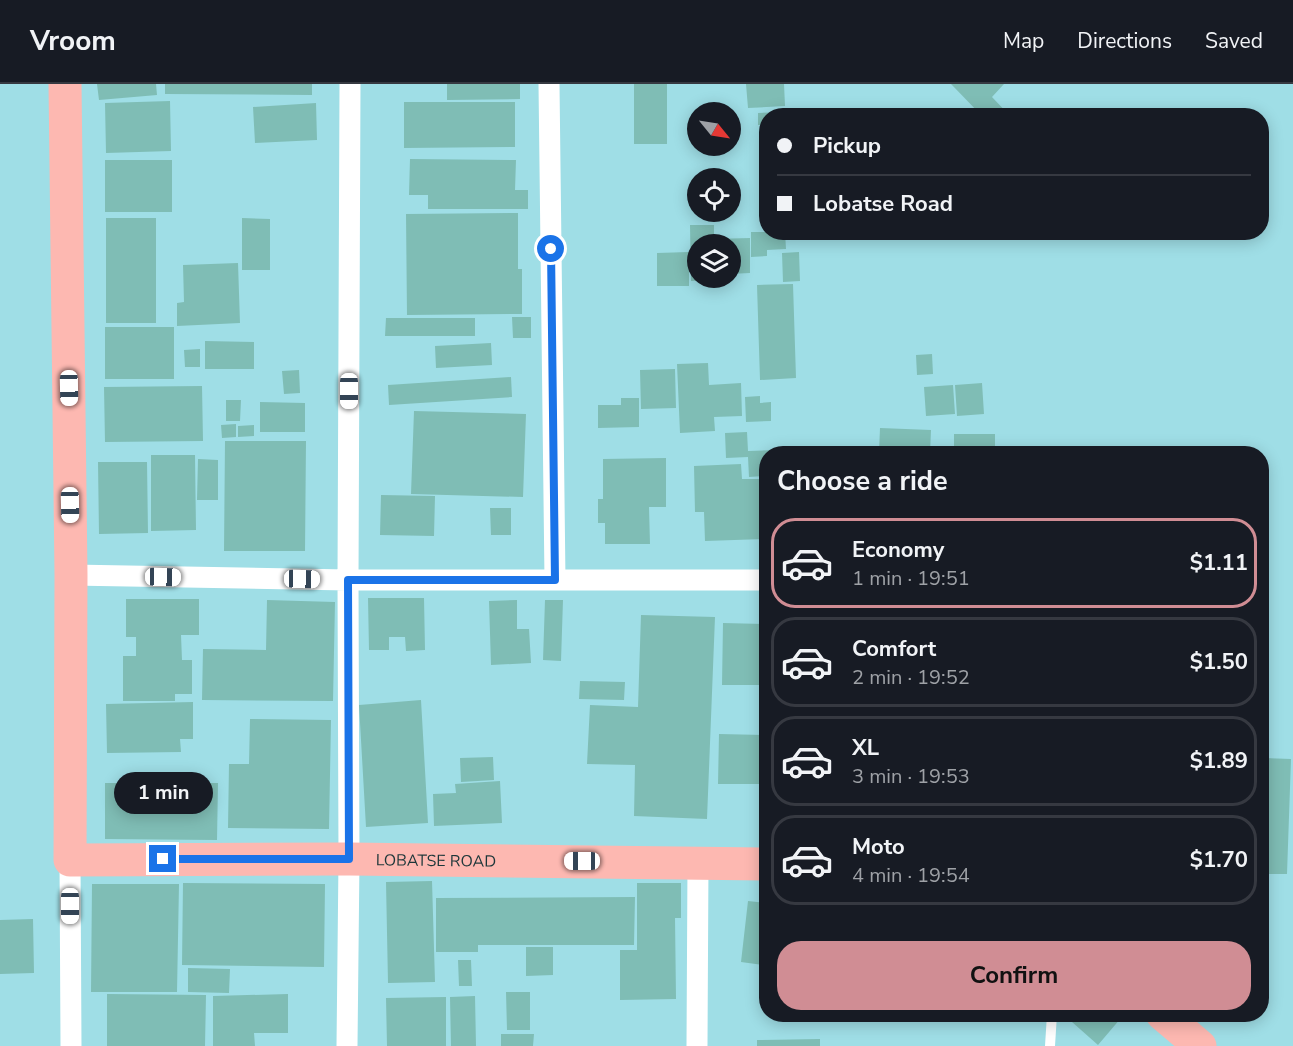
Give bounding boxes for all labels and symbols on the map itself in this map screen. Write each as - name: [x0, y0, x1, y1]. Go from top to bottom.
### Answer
- north arrow: [687, 102, 741, 156]
- route start: [537, 235, 564, 262]
- car: [60, 370, 78, 406]
- car: [340, 373, 358, 409]
- car: [61, 487, 79, 523]
- car: [145, 568, 181, 586]
- car: [284, 570, 320, 588]
- callout: 1 min: [114, 772, 213, 814]
- route end: [149, 845, 176, 872]
- street label: LOBATSE ROAD: [376, 849, 496, 873]
- car: [564, 852, 600, 870]
- car: [61, 888, 79, 924]

